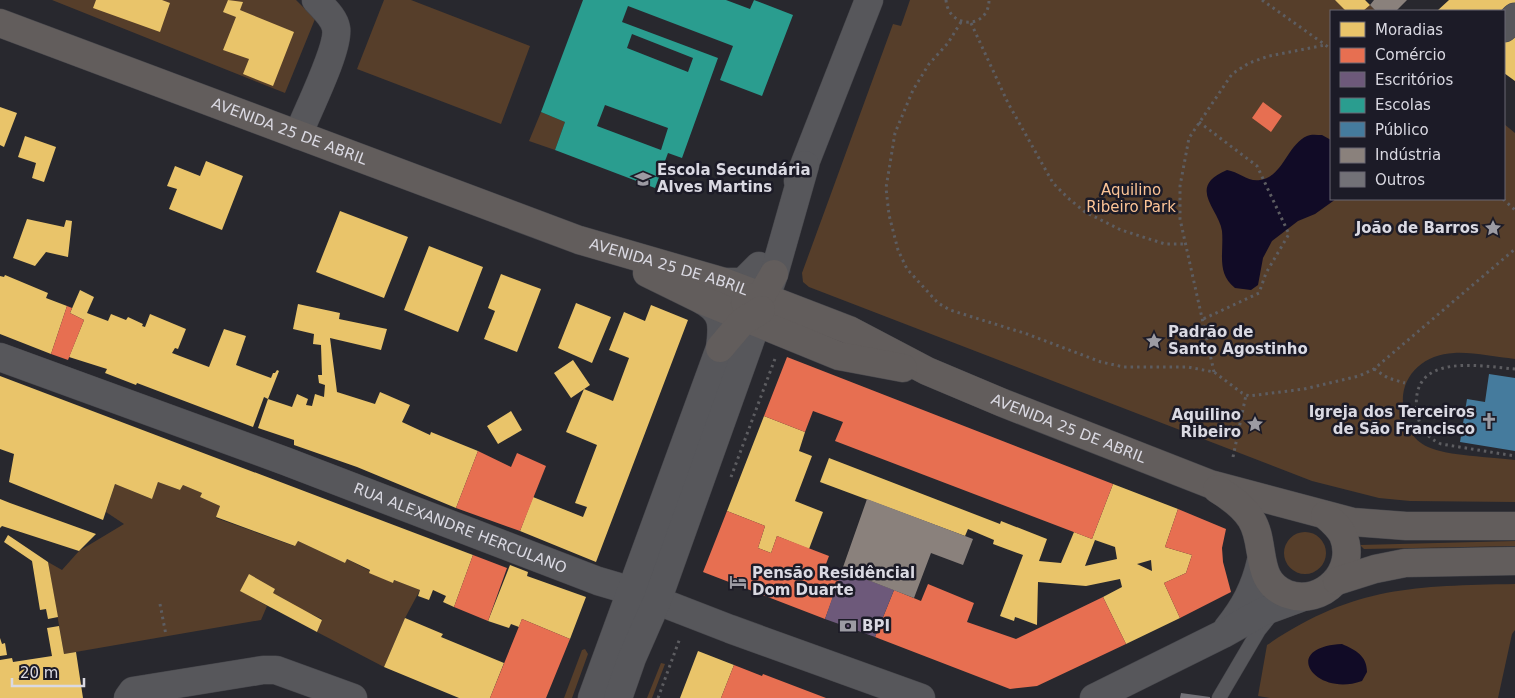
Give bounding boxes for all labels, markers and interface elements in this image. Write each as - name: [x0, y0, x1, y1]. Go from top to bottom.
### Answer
- legend: [1330, 10, 1505, 200]
- text: Moradias: [1375, 21, 1443, 39]
- text: Comércio: [1375, 46, 1446, 64]
- text: Escritórios: [1375, 71, 1453, 89]
- street label: AVENIDA 25 DE ABRIL: [209, 94, 370, 169]
- text: Escolas: [1375, 96, 1431, 114]
- text: Público: [1375, 121, 1429, 139]
- text: Indústria: [1375, 146, 1441, 164]
- place label: Escola Secundária Alves Martins: [657, 161, 811, 196]
- school or university icon: Escola Secundária Alves Martins: [633, 169, 653, 189]
- text: Outros: [1375, 171, 1425, 189]
- park label: Aquilino Ribeiro Park: [1086, 181, 1176, 216]
- place icon: João de Barros: [1483, 218, 1503, 238]
- place label: João de Barros: [1355, 219, 1479, 237]
- street label: AVENIDA 25 DE ABRIL: [587, 235, 751, 300]
- place label: Padrão de Santo Agostinho: [1168, 323, 1308, 358]
- place icon: Padrão de Santo Agostinho: [1144, 331, 1164, 351]
- street label: AVENIDA 25 DE ABRIL: [988, 390, 1149, 467]
- place label: Igreja dos Terceiros de São Francisco: [1309, 403, 1475, 438]
- place label: Aquilino Ribeiro: [1172, 406, 1241, 441]
- church icon: Igreja dos Terceiros de São Francisco: [1479, 411, 1499, 431]
- place icon: Aquilino Ribeiro: [1245, 414, 1265, 434]
- street label: RUA ALEXANDRE HERCULANO: [351, 479, 569, 577]
- place label: Pensão Residêncial Dom Duarte: [752, 564, 915, 599]
- hotel icon: Pensão Residêncial Dom Duarte: [728, 572, 748, 592]
- bank icon: BPI: [838, 616, 858, 636]
- place label: BPI: [862, 617, 890, 635]
- scale bar: [12, 656, 85, 688]
- text: 20 m: [20, 664, 58, 682]

